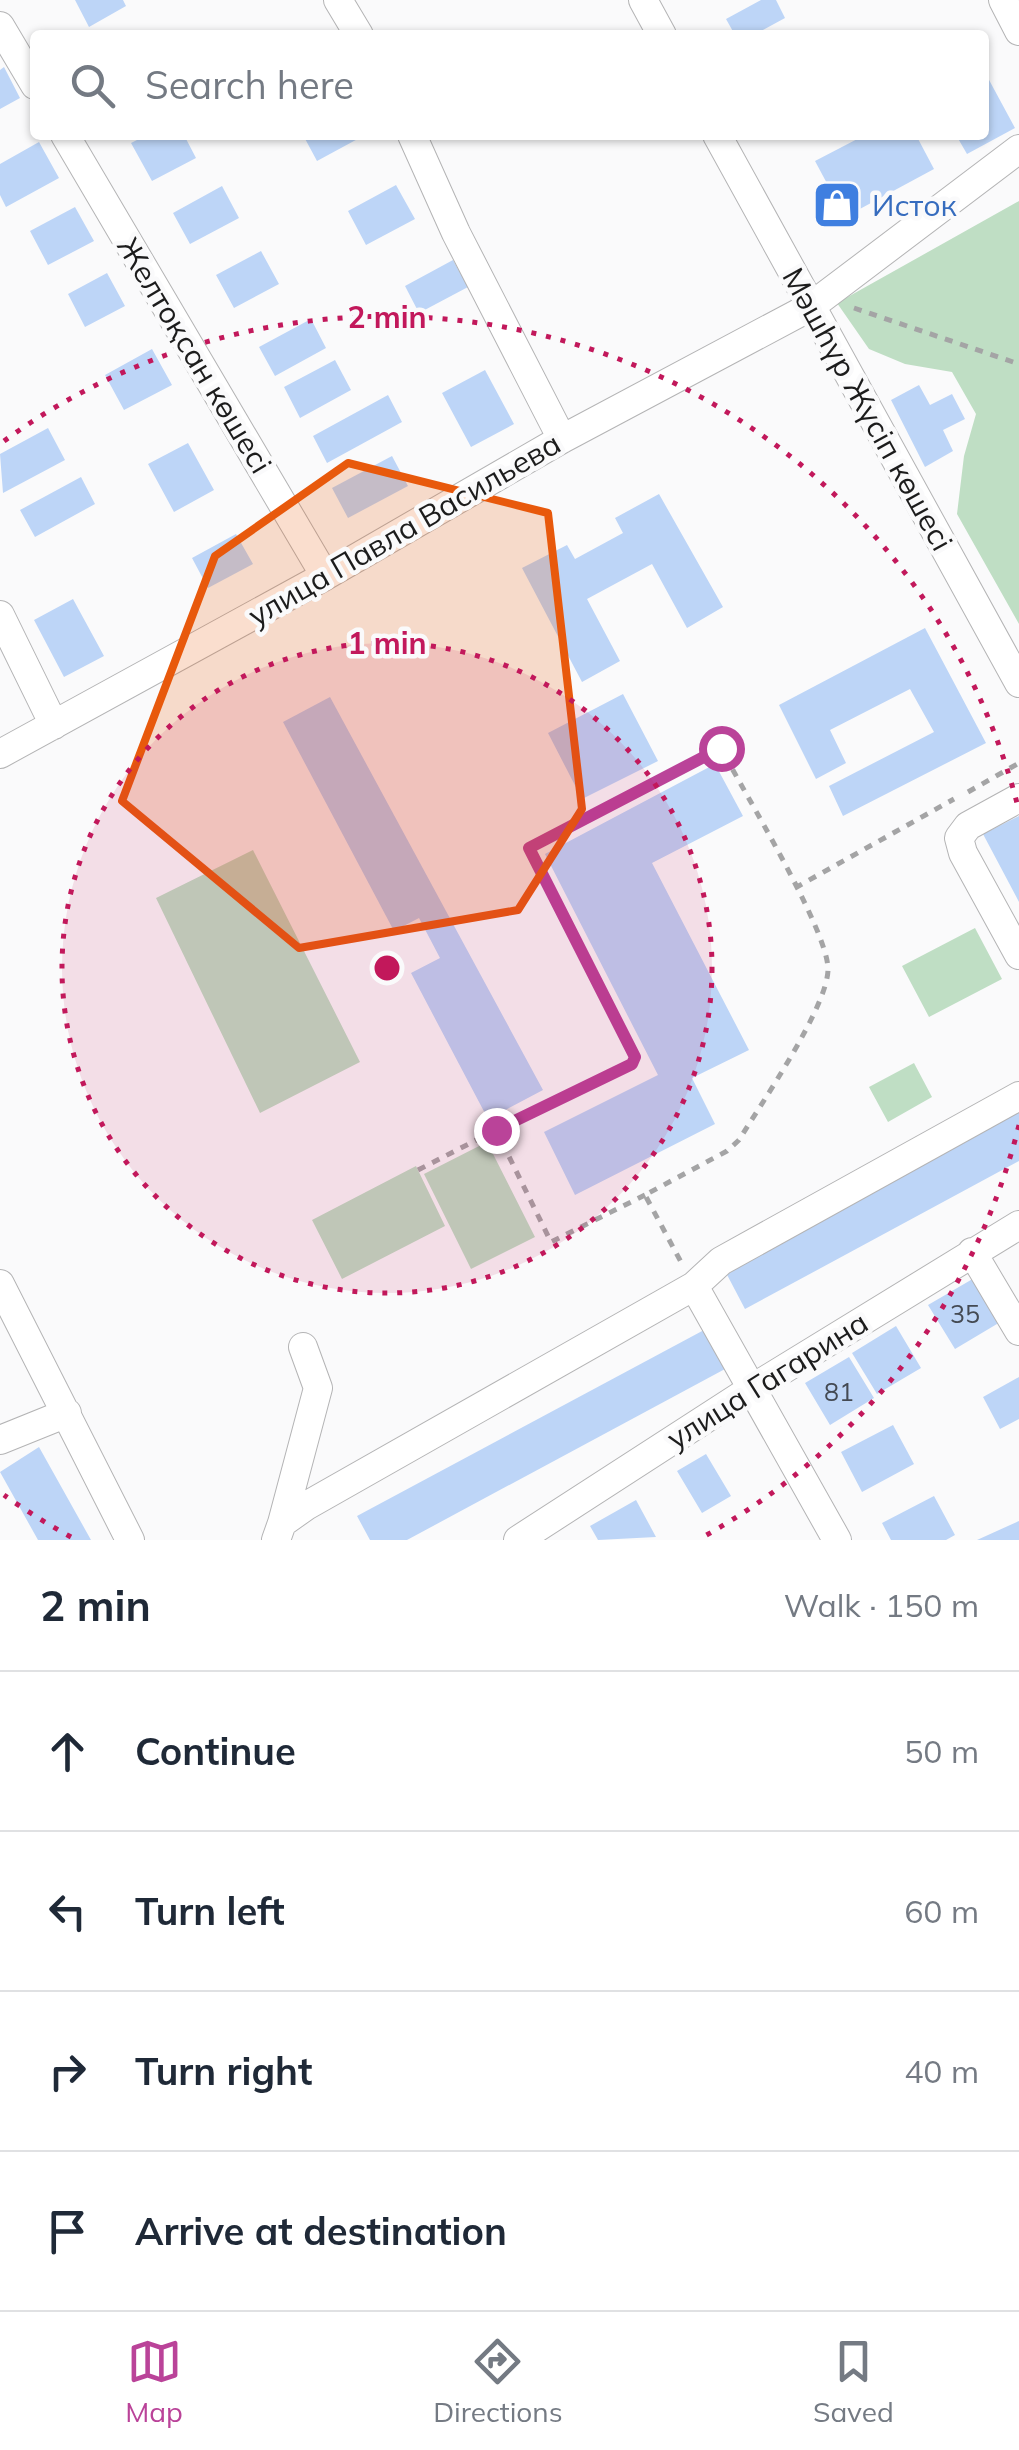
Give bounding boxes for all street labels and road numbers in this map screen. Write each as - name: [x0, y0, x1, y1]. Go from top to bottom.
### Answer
- street label: Желтоқсан көшесі: [109, 230, 281, 480]
- street label: Мәшһүр Жүсіп көшесі: [774, 261, 962, 557]
- street label: улица Павла Васильева: [241, 424, 567, 634]
- street label: улица Гагарина: [659, 1303, 875, 1457]

